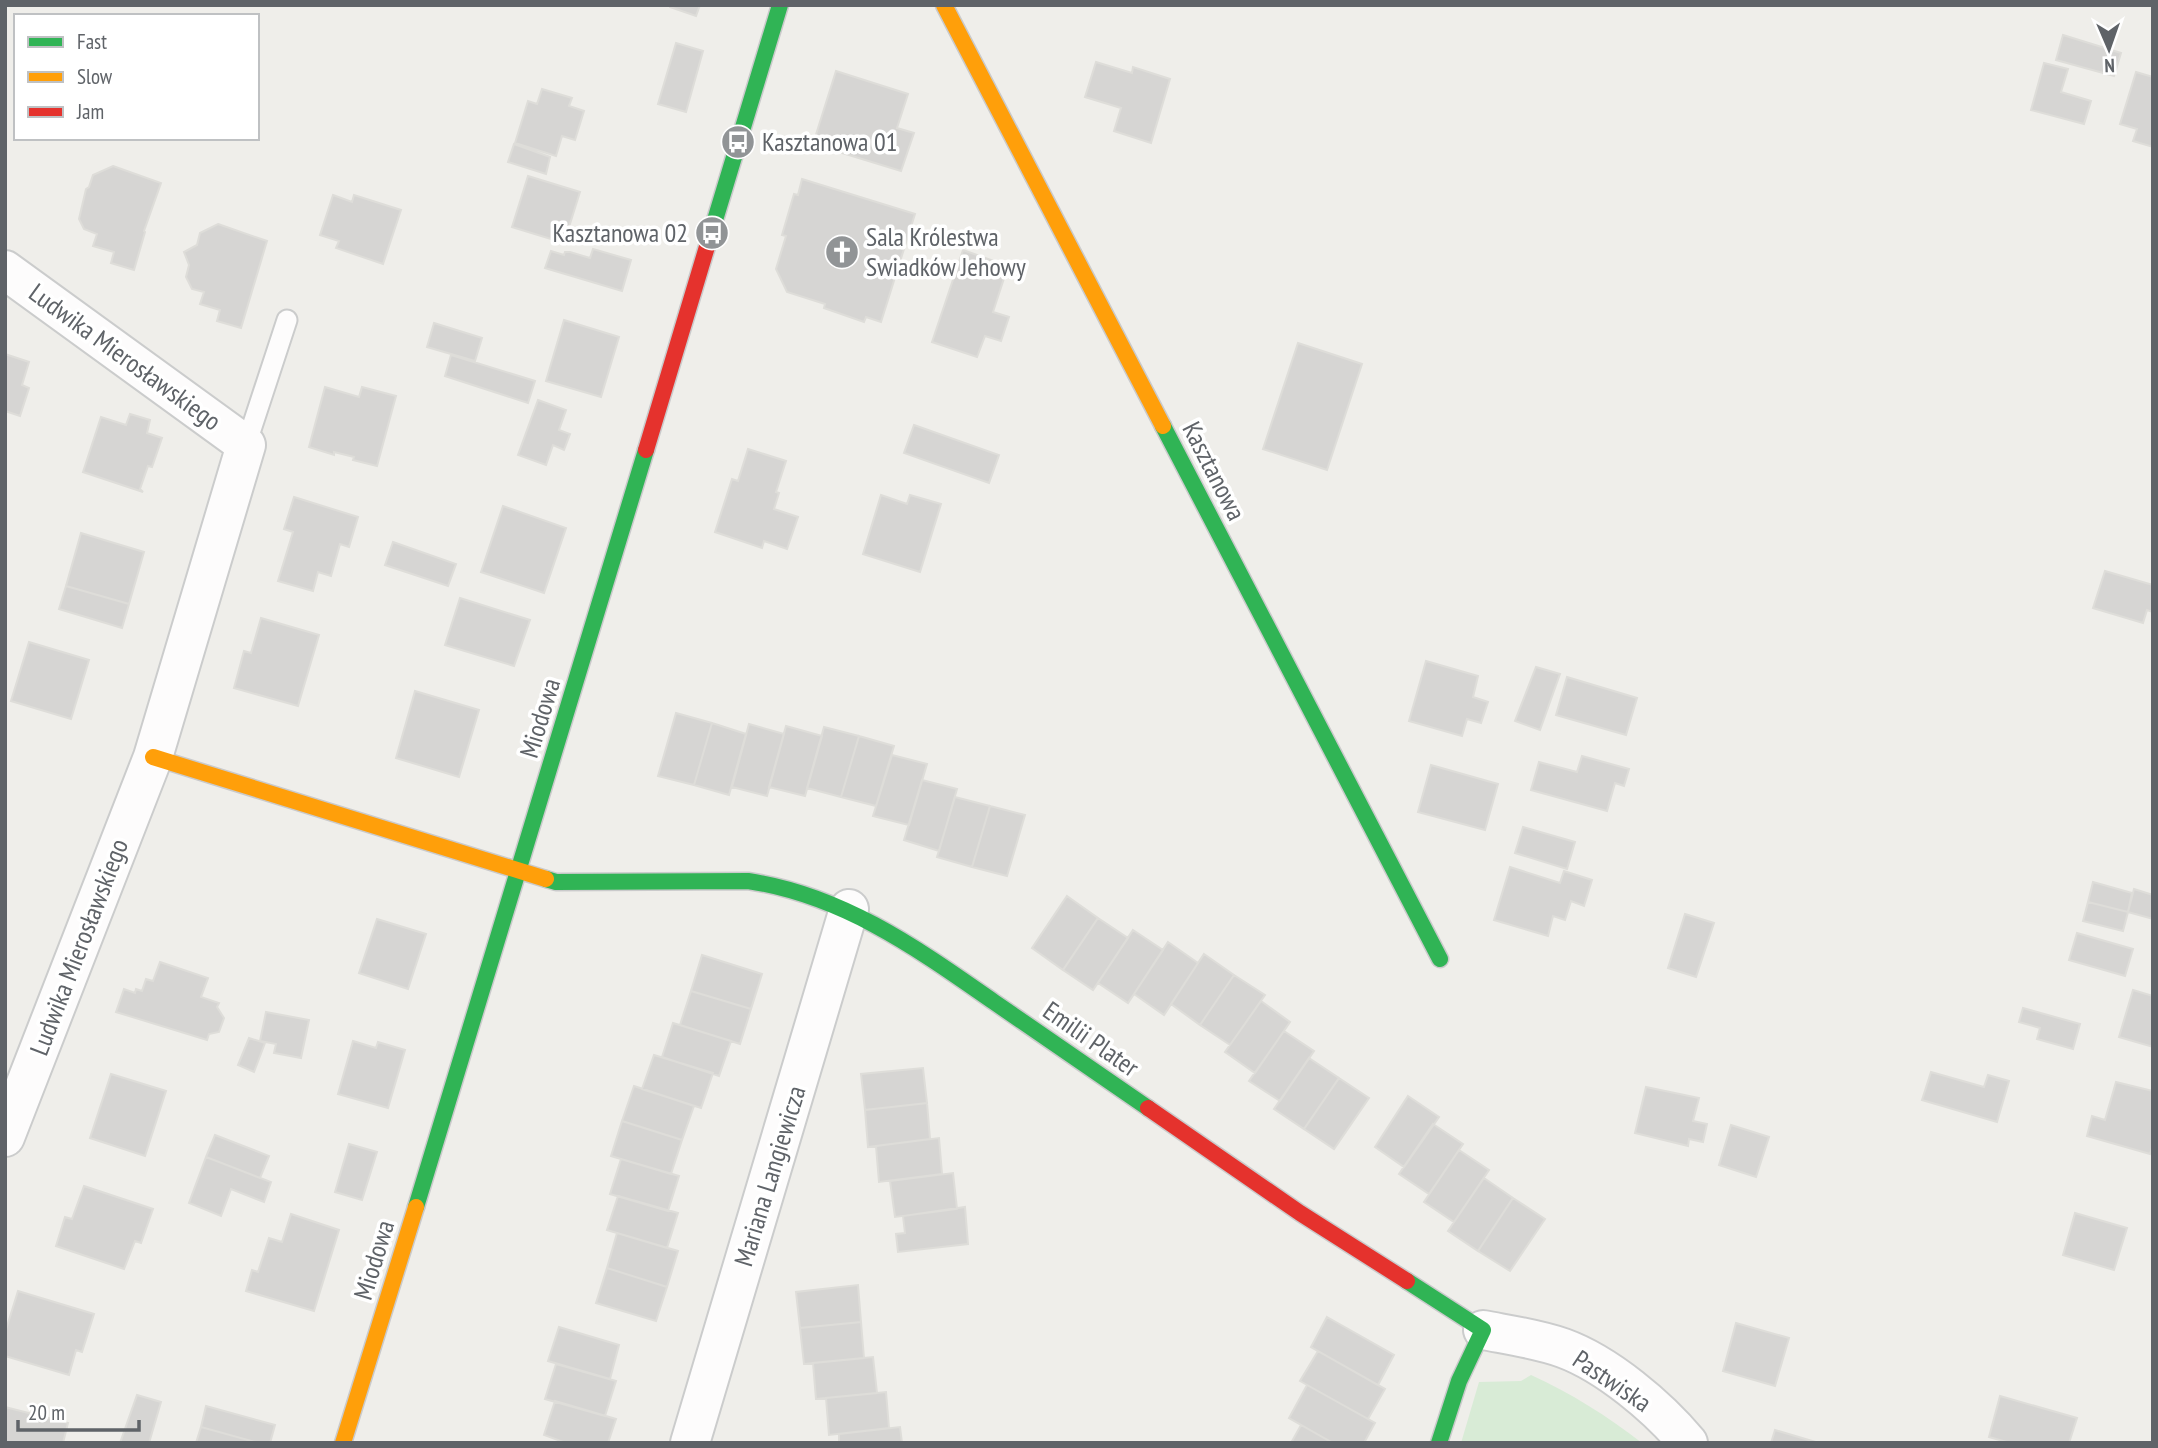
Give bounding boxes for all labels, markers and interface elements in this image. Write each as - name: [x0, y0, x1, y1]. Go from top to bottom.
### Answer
- legend: [14, 14, 259, 140]
- north arrow: [2074, 14, 2144, 84]
- text: Fast: [77, 28, 107, 55]
- text: N: [2104, 54, 2115, 78]
- text: Slow: [77, 63, 113, 90]
- text: Jam: [76, 98, 104, 125]
- bus stop icon: Kasztanowa 01: [719, 123, 757, 161]
- place label: Kasztanowa 01: [762, 125, 897, 158]
- bus stop icon: Kasztanowa 02: [693, 214, 731, 252]
- place label: Kasztanowa 02: [553, 216, 688, 249]
- place label: Sala Królestwa Swiadków Jehowy: [866, 220, 1026, 283]
- church icon: Sala Królestwa Swiadków Jehowy: [823, 233, 861, 271]
- street label: Ludwika Mierosławskiego: [23, 276, 228, 437]
- street label: Kasztanowa: [1176, 416, 1253, 526]
- street label: Miodowa: [512, 674, 567, 762]
- street label: Ludwika Mierosławskiego: [22, 834, 135, 1060]
- street label: Emilii Plater: [1037, 994, 1146, 1084]
- street label: Mariana Langiewicza: [726, 1082, 813, 1270]
- street label: Miodowa: [346, 1216, 401, 1304]
- street label: Pastwiska: [1567, 1342, 1658, 1419]
- scale bar: [18, 1388, 138, 1432]
- text: 20 m: [28, 1399, 65, 1426]

